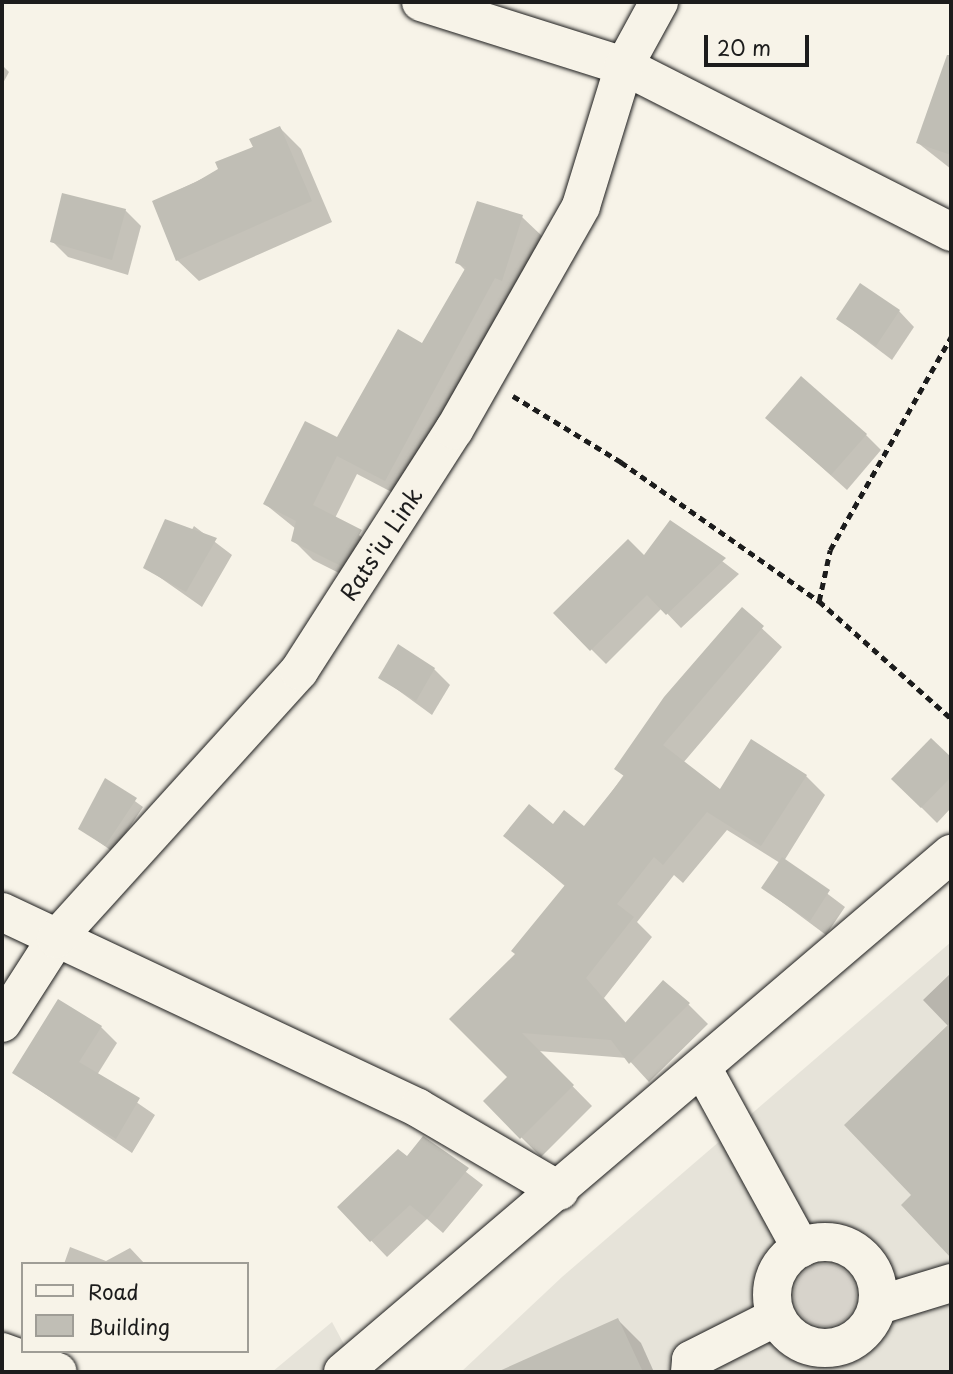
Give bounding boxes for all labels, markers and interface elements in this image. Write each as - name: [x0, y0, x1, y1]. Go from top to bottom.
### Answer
- scale bar: [708, 21, 813, 65]
- text: 20 m: [717, 31, 771, 63]
- street label: Rats'iu Link: [334, 482, 428, 606]
- legend: [21, 1262, 248, 1353]
- text: Road: [88, 1275, 139, 1307]
- text: Building: [88, 1310, 170, 1342]

